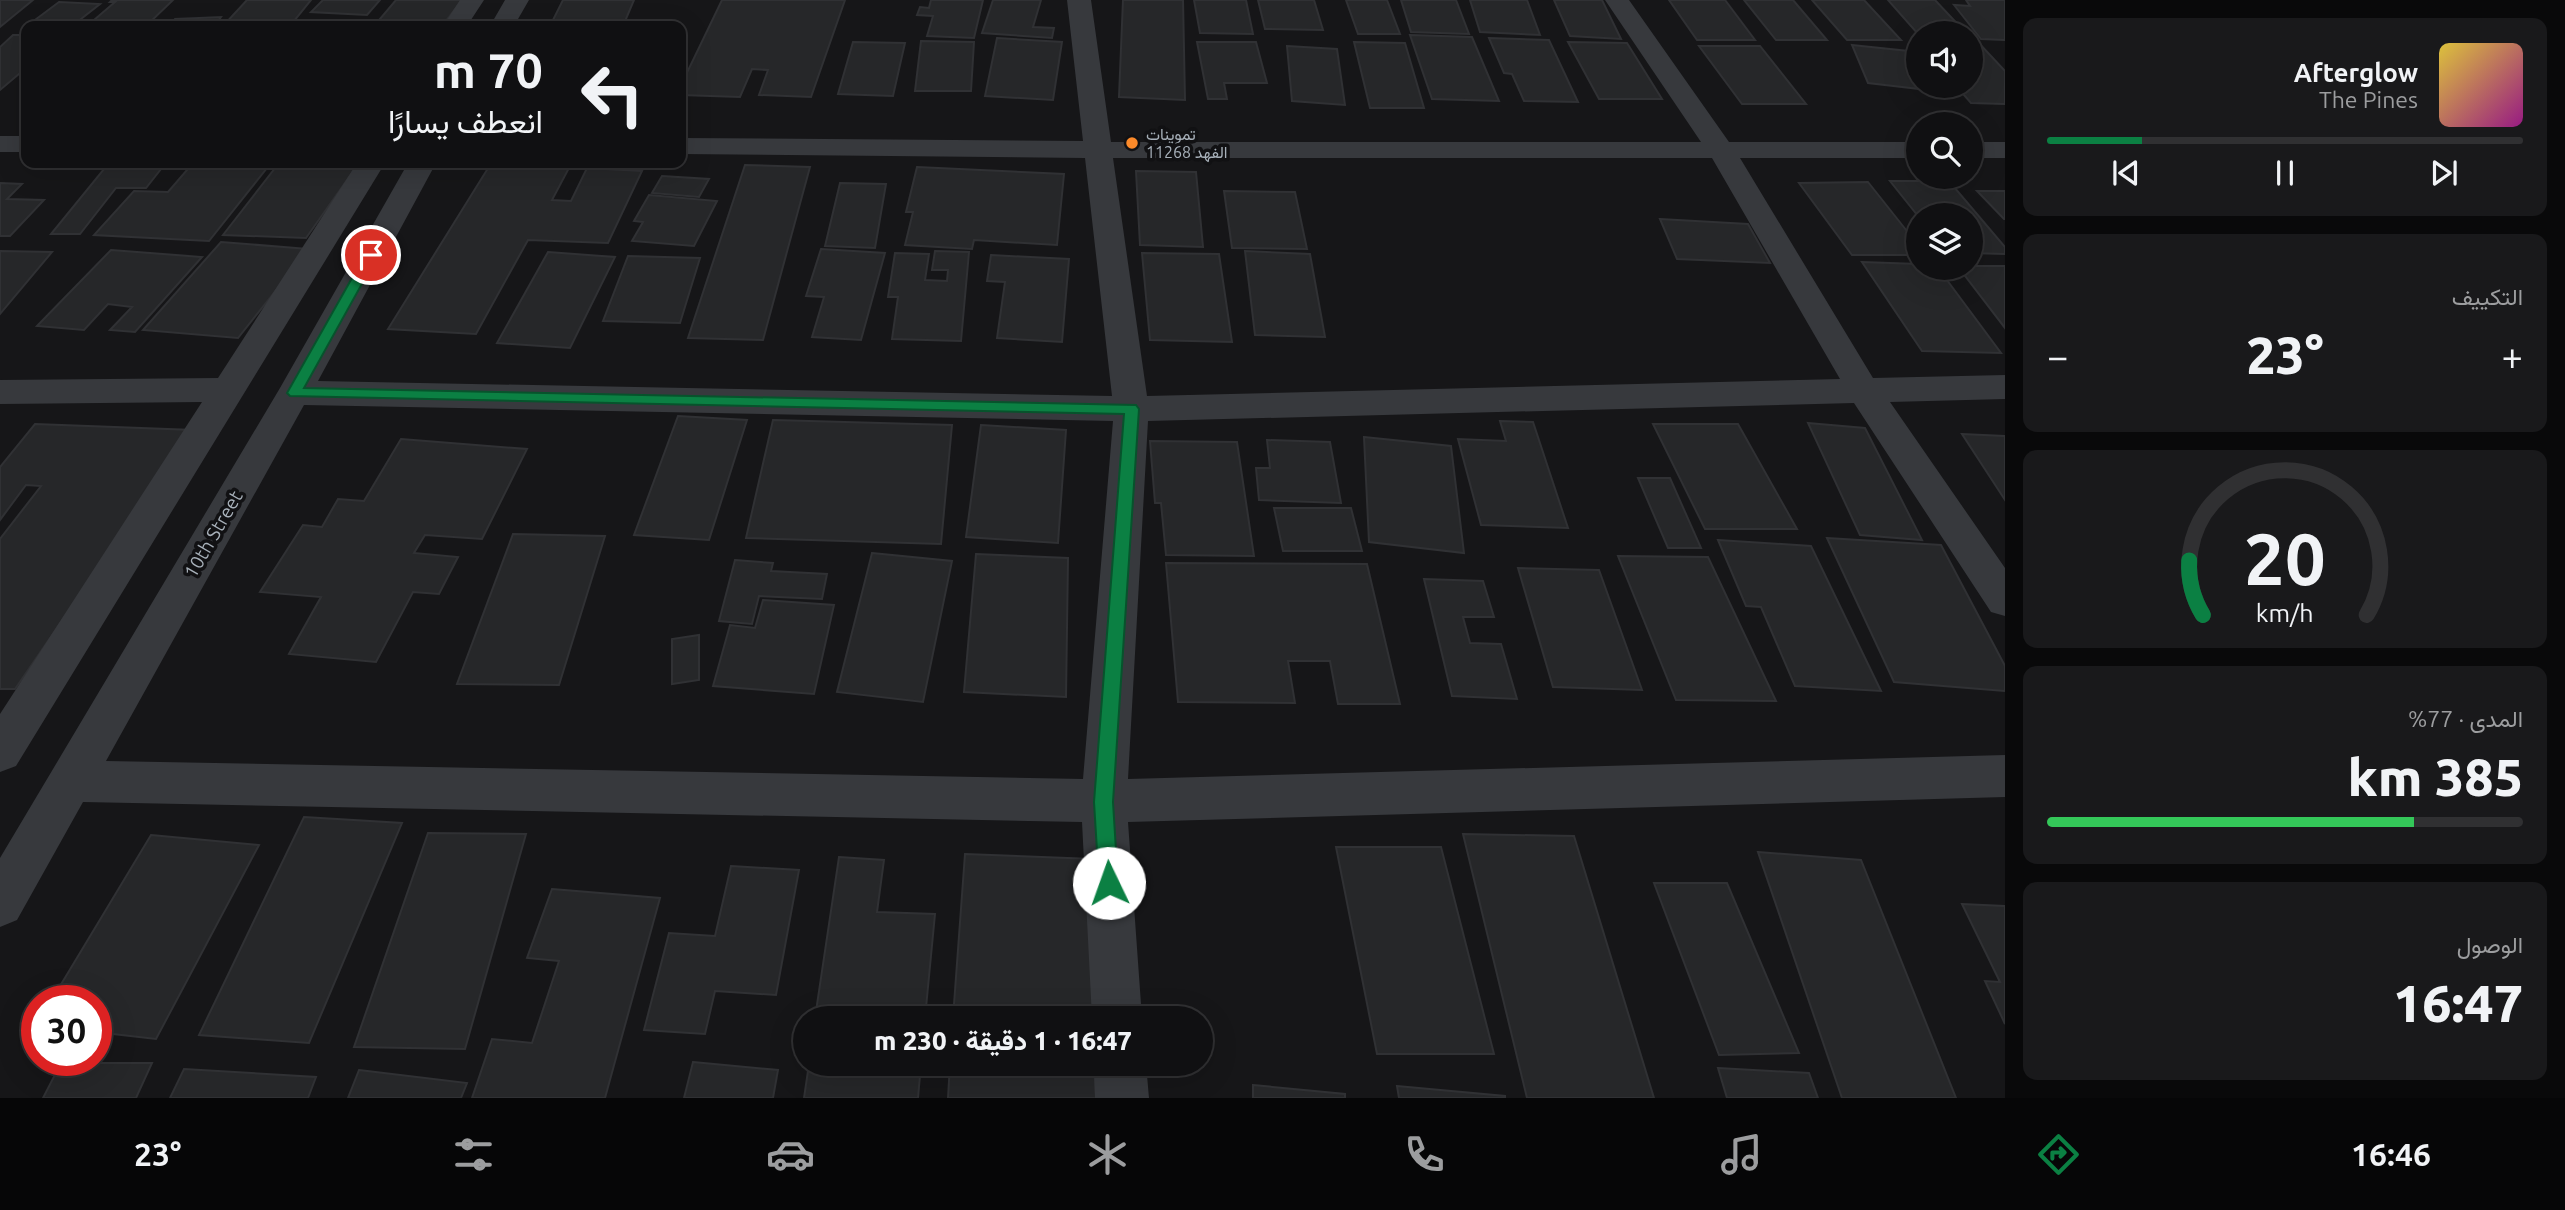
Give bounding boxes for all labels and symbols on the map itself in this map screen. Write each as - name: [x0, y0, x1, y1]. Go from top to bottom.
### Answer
- place label: تموينات الفهد 11268: [1146, 125, 1228, 163]
- marker: تموينات الفهد 11268: [1124, 135, 1140, 151]
- pin: [341, 225, 401, 285]
- street label: 10th Street: [179, 486, 247, 582]
- position arrow: [1072, 846, 1146, 920]
- speed limit sign: 30: [21, 985, 112, 1076]

